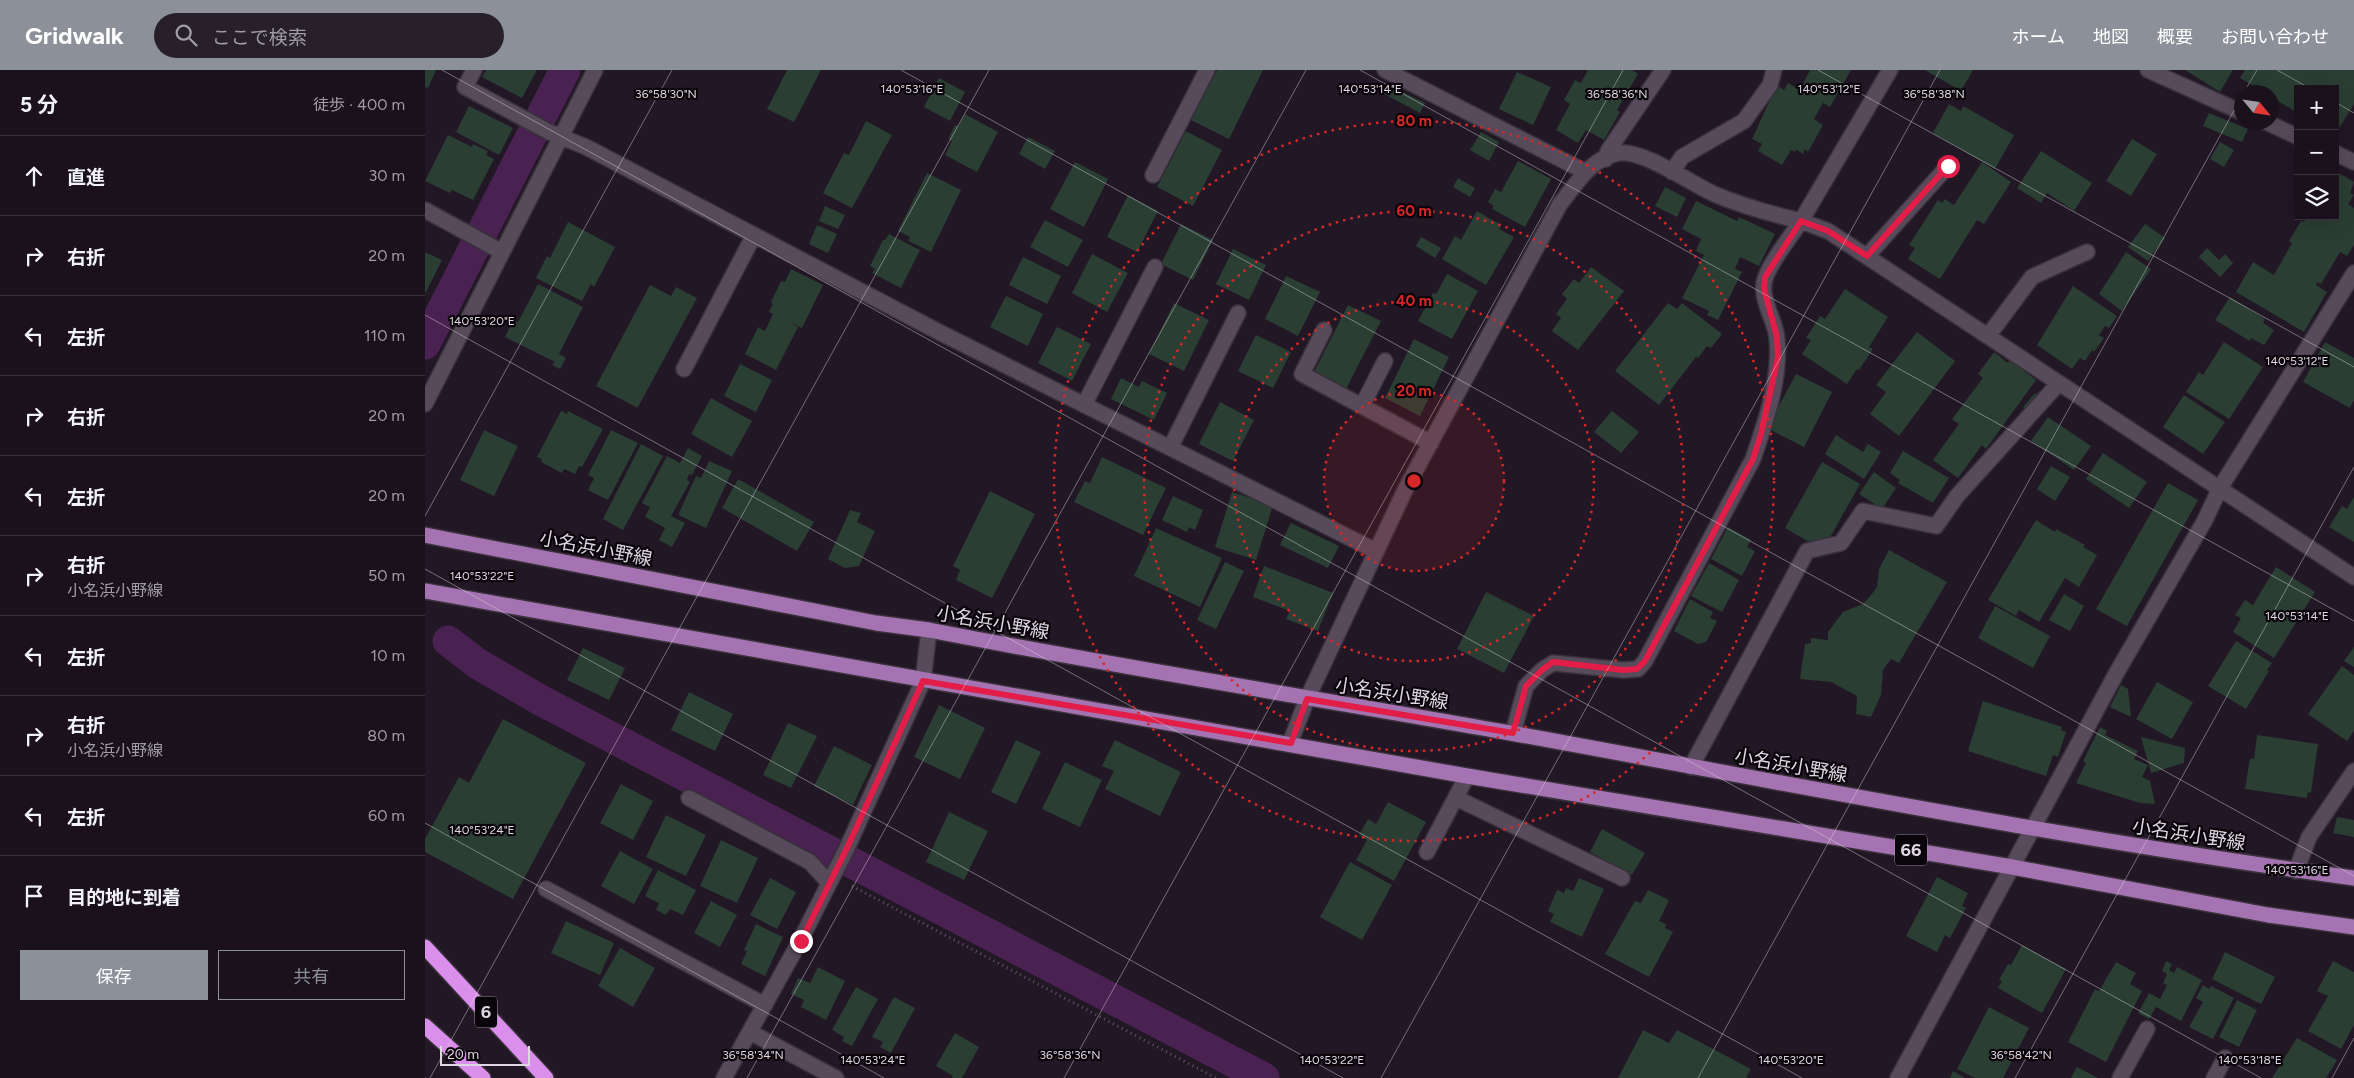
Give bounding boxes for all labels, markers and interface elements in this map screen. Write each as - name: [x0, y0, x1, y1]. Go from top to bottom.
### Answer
- search box: [154, 13, 504, 58]
- text: Gridwalk: [25, 21, 124, 50]
- icon: search: [172, 21, 200, 49]
- text: ここで検索: [212, 26, 307, 49]
- text: ホーム: [2012, 26, 2065, 48]
- text: 地図: [2093, 26, 2129, 48]
- text: 概要: [2157, 26, 2193, 48]
- text: お問い合わせ: [2221, 26, 2329, 48]
- text: 140°53'16"E: [880, 82, 944, 96]
- text: 140°53'14"E: [1338, 82, 1402, 96]
- text: 140°53'12"E: [1798, 82, 1860, 96]
- north arrow: [2234, 85, 2279, 130]
- map controls: [2294, 85, 2339, 220]
- button: +: [2294, 85, 2339, 130]
- text: 36°58'30"N: [635, 87, 697, 101]
- text: 36°58'36"N: [1587, 87, 1647, 101]
- text: 36°58'38"N: [1903, 87, 1965, 101]
- text: 5 分: [20, 92, 58, 117]
- text: 徒歩 · 400 m: [313, 95, 405, 114]
- text: 80 m: [1396, 112, 1432, 130]
- button: −: [2294, 130, 2339, 175]
- route start: [1937, 155, 1960, 178]
- icon: ahead: [20, 162, 48, 190]
- text: 直進: [67, 166, 105, 189]
- text: 30 m: [368, 166, 405, 185]
- button: layers: [2294, 175, 2339, 220]
- text: 60 m: [1396, 202, 1432, 220]
- icon: right: [20, 242, 48, 270]
- text: 右折: [67, 246, 105, 269]
- text: 20 m: [368, 246, 405, 265]
- text: 40 m: [1396, 292, 1432, 310]
- text: 140°53'20"E: [449, 314, 515, 328]
- icon: left: [20, 322, 48, 350]
- text: 左折: [67, 326, 105, 349]
- text: 110 m: [364, 326, 405, 345]
- text: 140°53'12"E: [2266, 354, 2328, 368]
- text: 20 m: [1396, 382, 1432, 400]
- icon: right: [20, 402, 48, 430]
- text: 右折: [67, 406, 105, 429]
- text: 20 m: [368, 406, 405, 425]
- centre of rings: [1405, 472, 1423, 490]
- icon: left: [20, 482, 48, 510]
- text: 左折: [67, 486, 105, 509]
- text: 20 m: [368, 486, 405, 505]
- street label: 小名浜小野線: [538, 526, 654, 571]
- text: 右折: [67, 554, 105, 577]
- icon: right: [20, 562, 48, 590]
- text: 50 m: [368, 566, 405, 585]
- text: 140°53'22"E: [450, 569, 514, 583]
- text: 小名浜小野線: [67, 581, 163, 600]
- street label: 小名浜小野線: [935, 601, 1051, 644]
- text: 140°53'14"E: [2265, 609, 2329, 623]
- icon: left: [20, 642, 48, 670]
- text: 左折: [67, 646, 105, 669]
- text: 10 m: [371, 646, 405, 665]
- street label: 小名浜小野線: [1334, 673, 1450, 714]
- text: 右折: [67, 714, 105, 737]
- icon: right: [20, 722, 48, 750]
- text: 80 m: [367, 726, 405, 745]
- text: 小名浜小野線: [67, 741, 163, 760]
- street label: 小名浜小野線: [1733, 744, 1849, 787]
- icon: left: [20, 802, 48, 830]
- text: 左折: [67, 806, 105, 829]
- text: 60 m: [368, 806, 405, 825]
- street label: 小名浜小野線: [2131, 814, 2247, 855]
- text: 140°53'24"E: [449, 823, 515, 837]
- road number: 66: [1895, 834, 1927, 866]
- text: 140°53'16"E: [2265, 863, 2329, 877]
- icon: arrive: [20, 882, 48, 910]
- text: 目的地に到着: [67, 886, 181, 909]
- route end: [790, 930, 813, 953]
- button: 保存: [20, 950, 208, 1000]
- button: 共有: [218, 950, 405, 1000]
- road number: 6: [475, 996, 497, 1028]
- scale bar: [440, 1043, 530, 1066]
- text: 20 m: [447, 1046, 479, 1063]
- text: 36°58'34"N: [722, 1048, 784, 1062]
- text: 36°58'36"N: [1040, 1048, 1100, 1062]
- text: 36°58'42"N: [1990, 1048, 2052, 1062]
- text: 140°53'24"E: [840, 1053, 906, 1067]
- text: 140°53'22"E: [1300, 1053, 1364, 1067]
- text: 140°53'20"E: [1758, 1053, 1824, 1067]
- text: 140°53'18"E: [2218, 1053, 2282, 1067]

